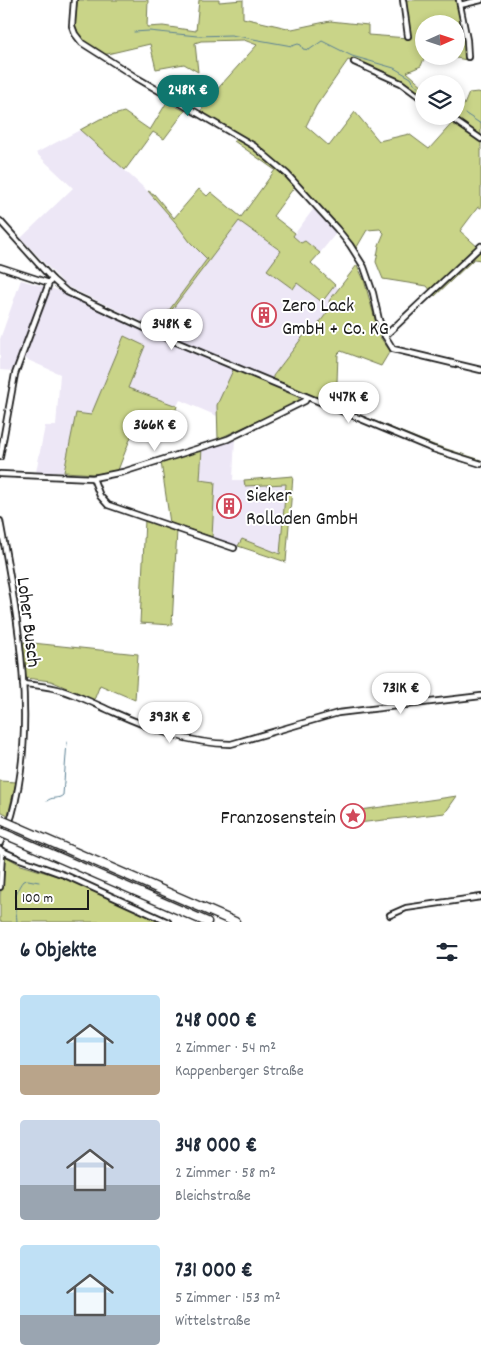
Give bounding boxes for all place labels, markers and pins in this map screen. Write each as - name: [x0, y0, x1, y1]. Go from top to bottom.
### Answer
- pin: 248K €: [147, 74, 229, 117]
- place label: Zero Lack GmbH + Co. KG: [282, 293, 389, 344]
- building icon: Zero Lack GmbH + Co. KG: [251, 302, 277, 328]
- pin: 348K €: [131, 308, 213, 351]
- pin: 447K €: [308, 382, 390, 424]
- pin: 366K €: [114, 410, 196, 452]
- place label: Sieker Rolladen GmbH: [246, 483, 358, 534]
- building icon: Sieker Rolladen GmbH: [216, 493, 242, 519]
- pin: 731K €: [360, 672, 442, 715]
- pin: 393K €: [129, 702, 211, 744]
- place icon: Franzosenstein: [340, 803, 366, 829]
- place label: Franzosenstein: [221, 805, 336, 833]

